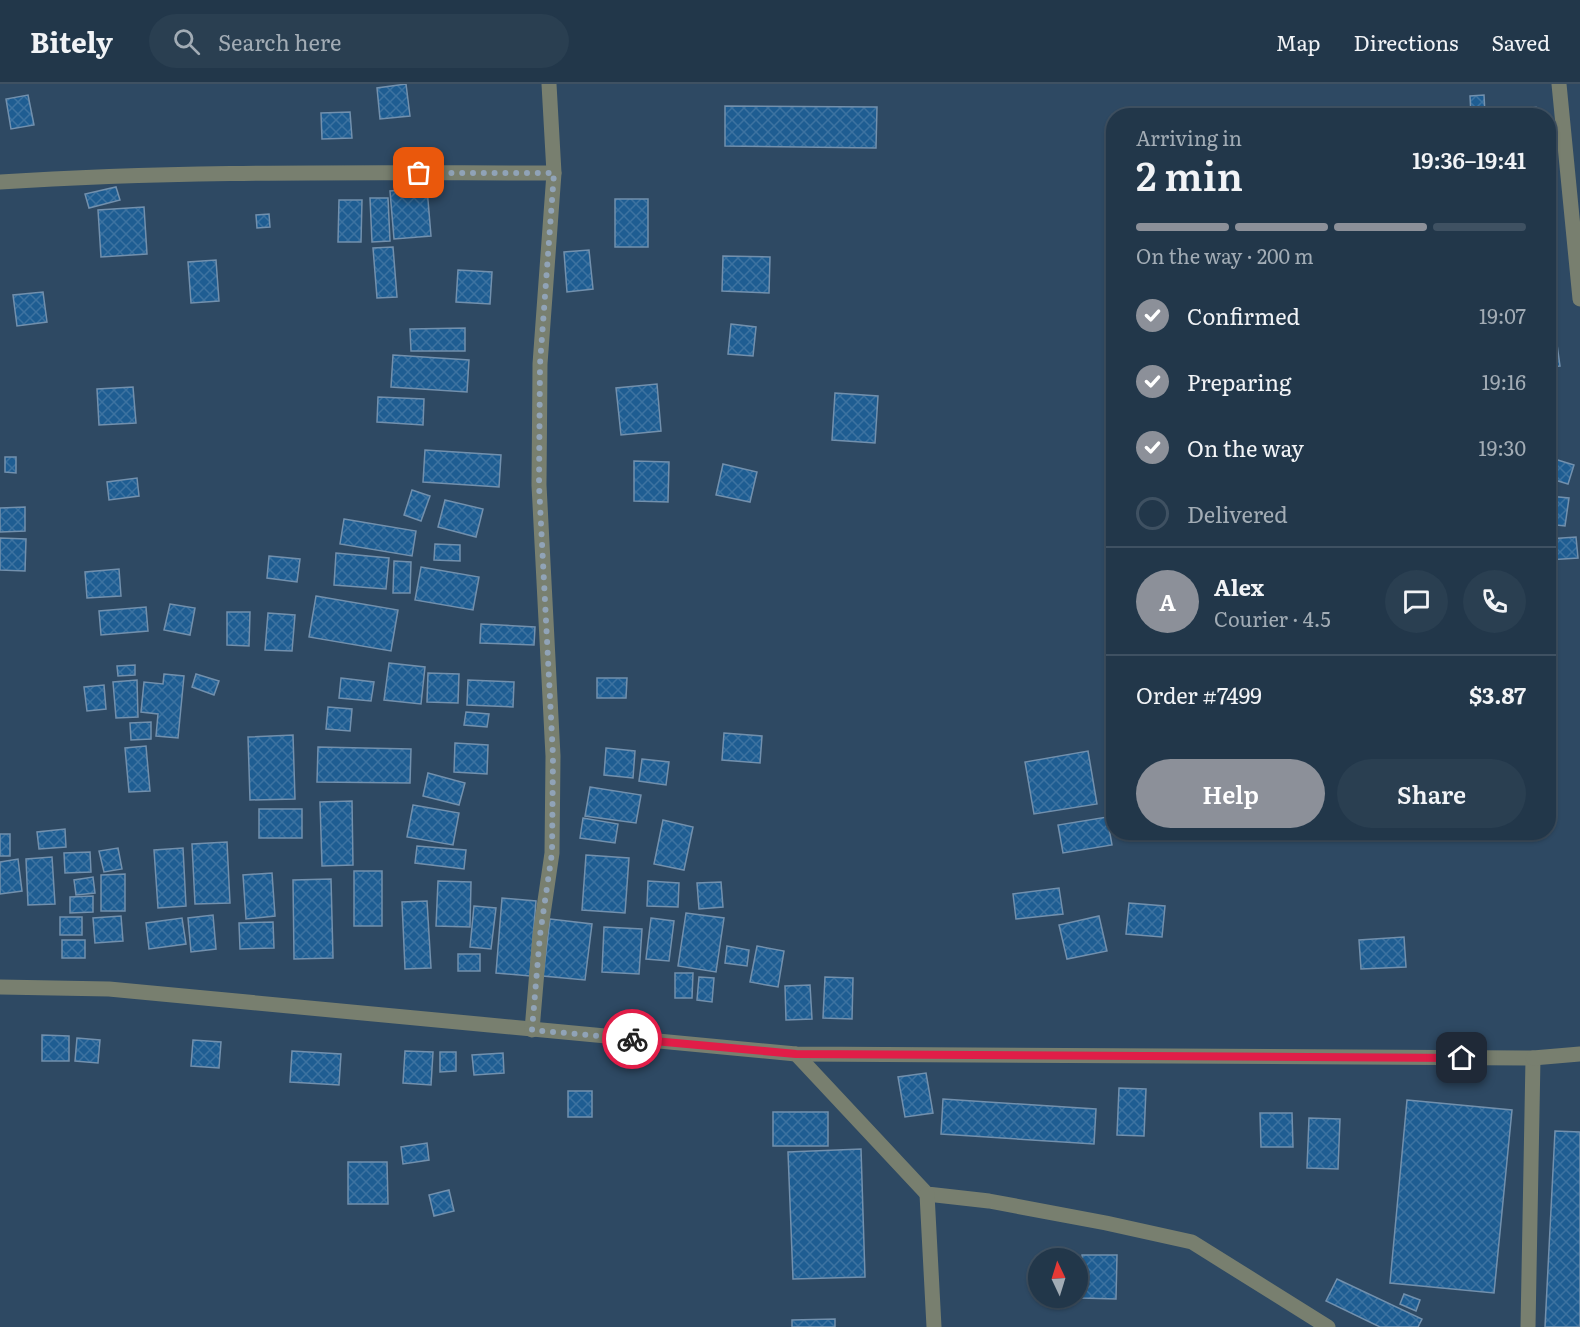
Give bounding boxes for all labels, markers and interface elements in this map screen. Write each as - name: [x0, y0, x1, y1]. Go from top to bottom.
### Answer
- search box: [149, 14, 569, 68]
- text: Bitely: [30, 20, 113, 62]
- icon: search: [170, 25, 203, 58]
- text: Search here: [218, 25, 341, 58]
- text: Map: [1276, 26, 1321, 57]
- text: Directions: [1354, 26, 1459, 57]
- text: Saved: [1492, 26, 1550, 57]
- text: Arriving in: [1136, 122, 1242, 152]
- text: 19:36–19:41: [1412, 143, 1526, 176]
- text: 2 min: [1136, 145, 1243, 203]
- pin: [393, 147, 444, 198]
- icon: bag: [402, 156, 435, 189]
- text: On the way · 200 m: [1136, 240, 1314, 270]
- icon: check: [1136, 299, 1169, 332]
- text: Confirmed: [1187, 299, 1300, 332]
- text: 19:07: [1479, 300, 1526, 330]
- icon: check: [1136, 365, 1169, 398]
- text: Preparing: [1187, 365, 1291, 398]
- text: 19:16: [1482, 366, 1526, 396]
- icon: check: [1136, 431, 1169, 464]
- text: On the way: [1187, 431, 1304, 464]
- text: 19:30: [1479, 432, 1526, 462]
- text: Delivered: [1187, 497, 1288, 530]
- text: Alex: [1214, 570, 1264, 603]
- button: chat: [1385, 570, 1448, 633]
- button: phone: [1463, 570, 1526, 633]
- text: A: [1159, 585, 1176, 618]
- text: Courier · 4.5: [1214, 603, 1331, 633]
- text: Order #7499: [1136, 678, 1262, 711]
- text: $3.87: [1469, 678, 1526, 711]
- button: Help: [1136, 759, 1325, 828]
- button: Share: [1337, 759, 1526, 828]
- courier: [602, 1009, 662, 1069]
- icon: bike: [616, 1023, 649, 1056]
- pin: [1436, 1032, 1487, 1083]
- icon: home: [1445, 1041, 1478, 1074]
- north arrow: [1028, 1248, 1088, 1308]
- map controls: [1028, 1248, 1088, 1308]

